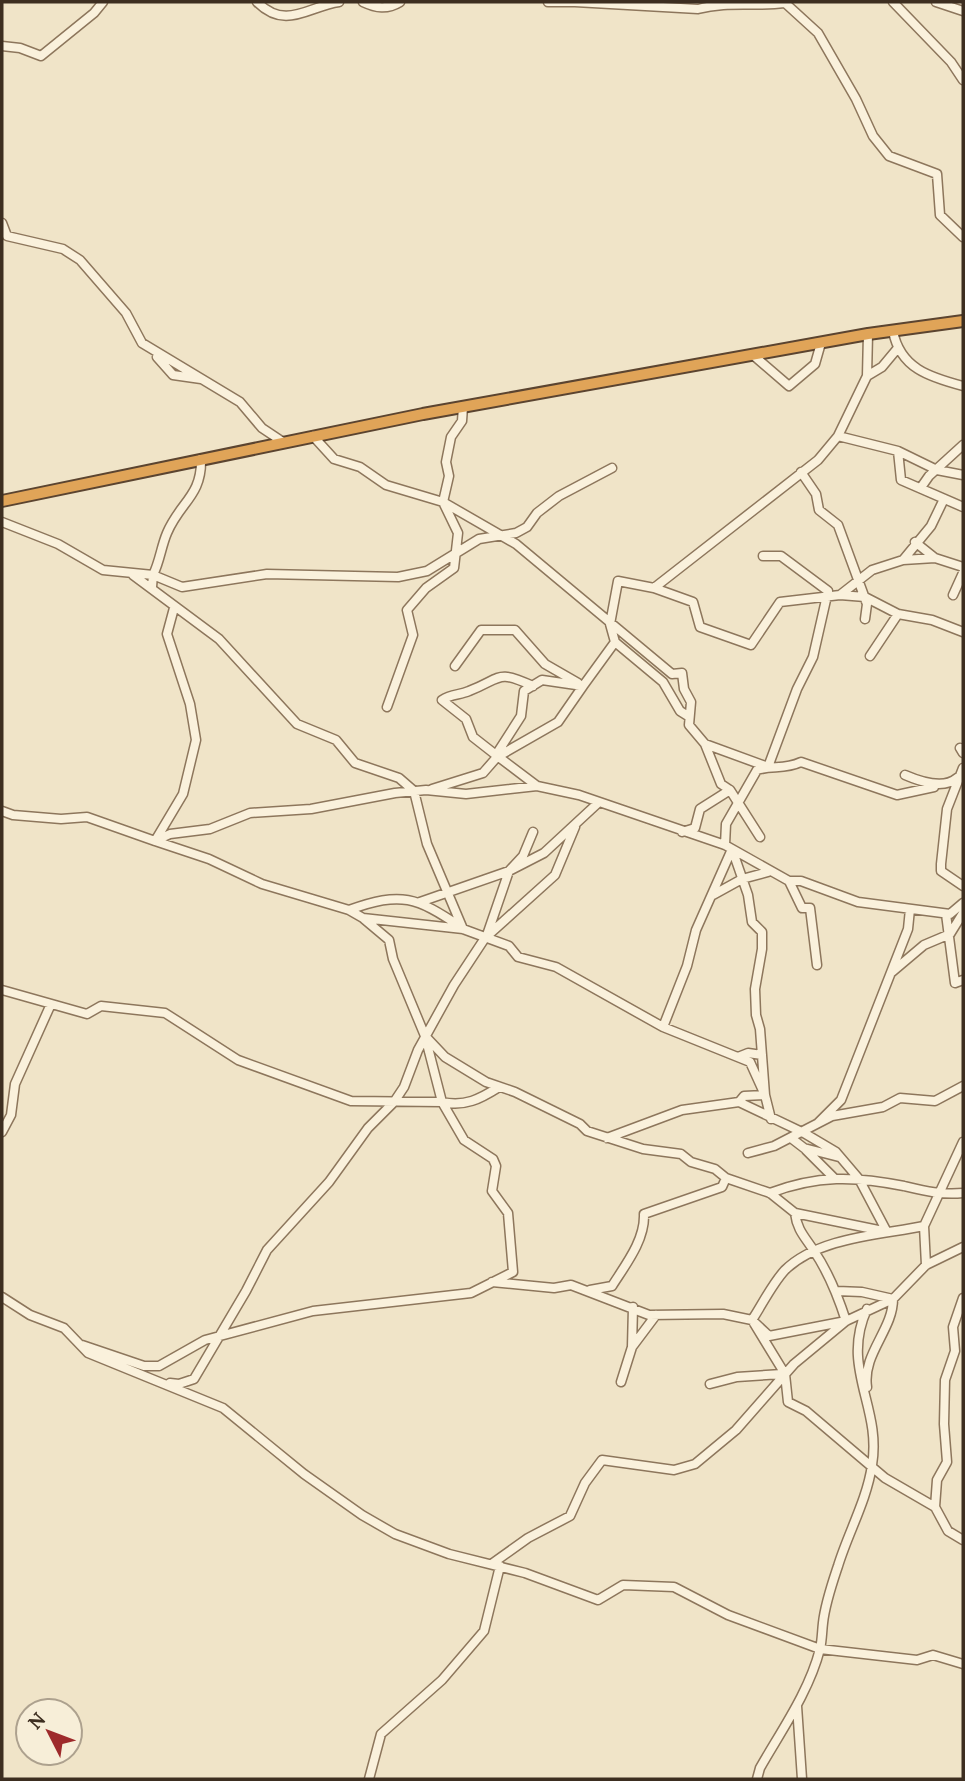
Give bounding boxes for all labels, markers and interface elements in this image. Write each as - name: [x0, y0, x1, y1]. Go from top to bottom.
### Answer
- north arrow: [14, 1697, 84, 1767]
- text: N: [23, 1707, 50, 1734]

